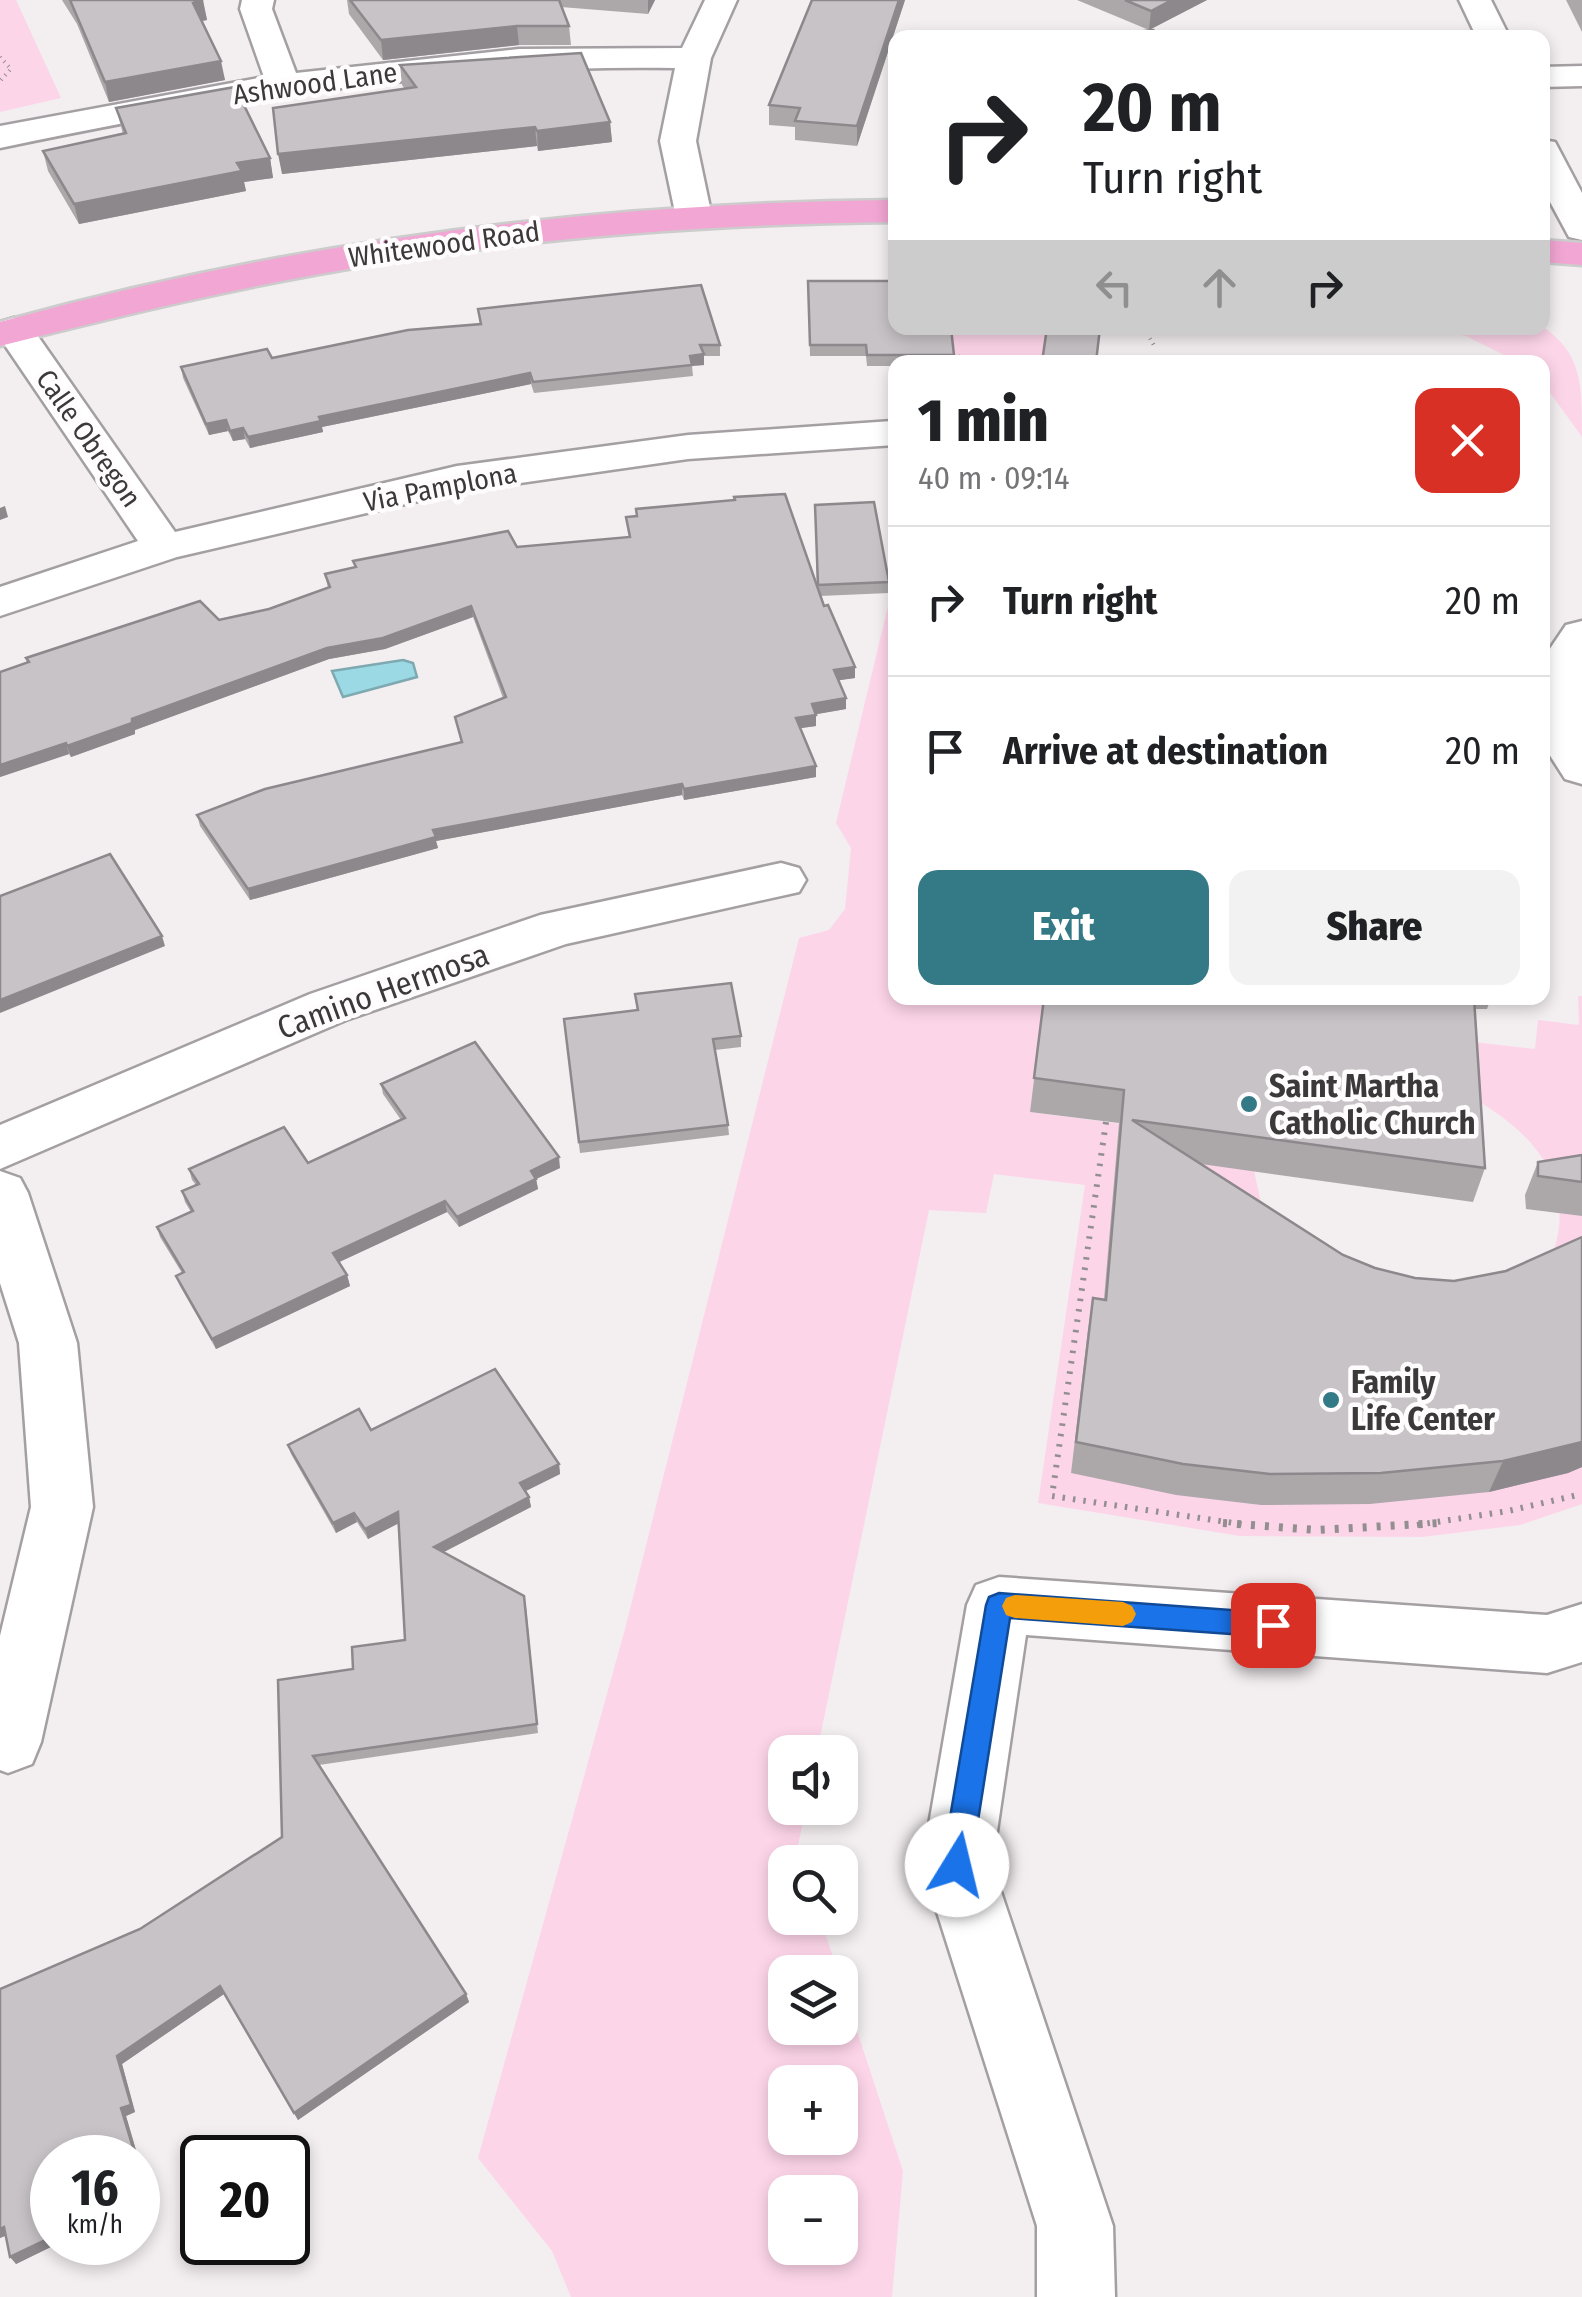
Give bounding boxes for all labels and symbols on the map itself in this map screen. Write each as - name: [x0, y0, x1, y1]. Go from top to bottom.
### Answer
- street label: Ashwood Lane: [231, 56, 399, 111]
- street label: Whitewood Road: [346, 215, 542, 274]
- street label: Calle Obregon: [29, 363, 148, 513]
- street label: Via Pamplona: [361, 456, 520, 519]
- street label: Camino Hermosa: [272, 935, 494, 1047]
- place label: Saint Martha Catholic Church: [1269, 1067, 1475, 1142]
- marker: Saint Martha Catholic Church: [1238, 1093, 1260, 1115]
- place label: Family Life Center: [1351, 1363, 1495, 1438]
- marker: Family Life Center: [1320, 1389, 1342, 1411]
- pin: [1231, 1583, 1316, 1668]
- position arrow: [905, 1813, 1009, 1917]
- speed limit sign: 20: [180, 2135, 310, 2265]

